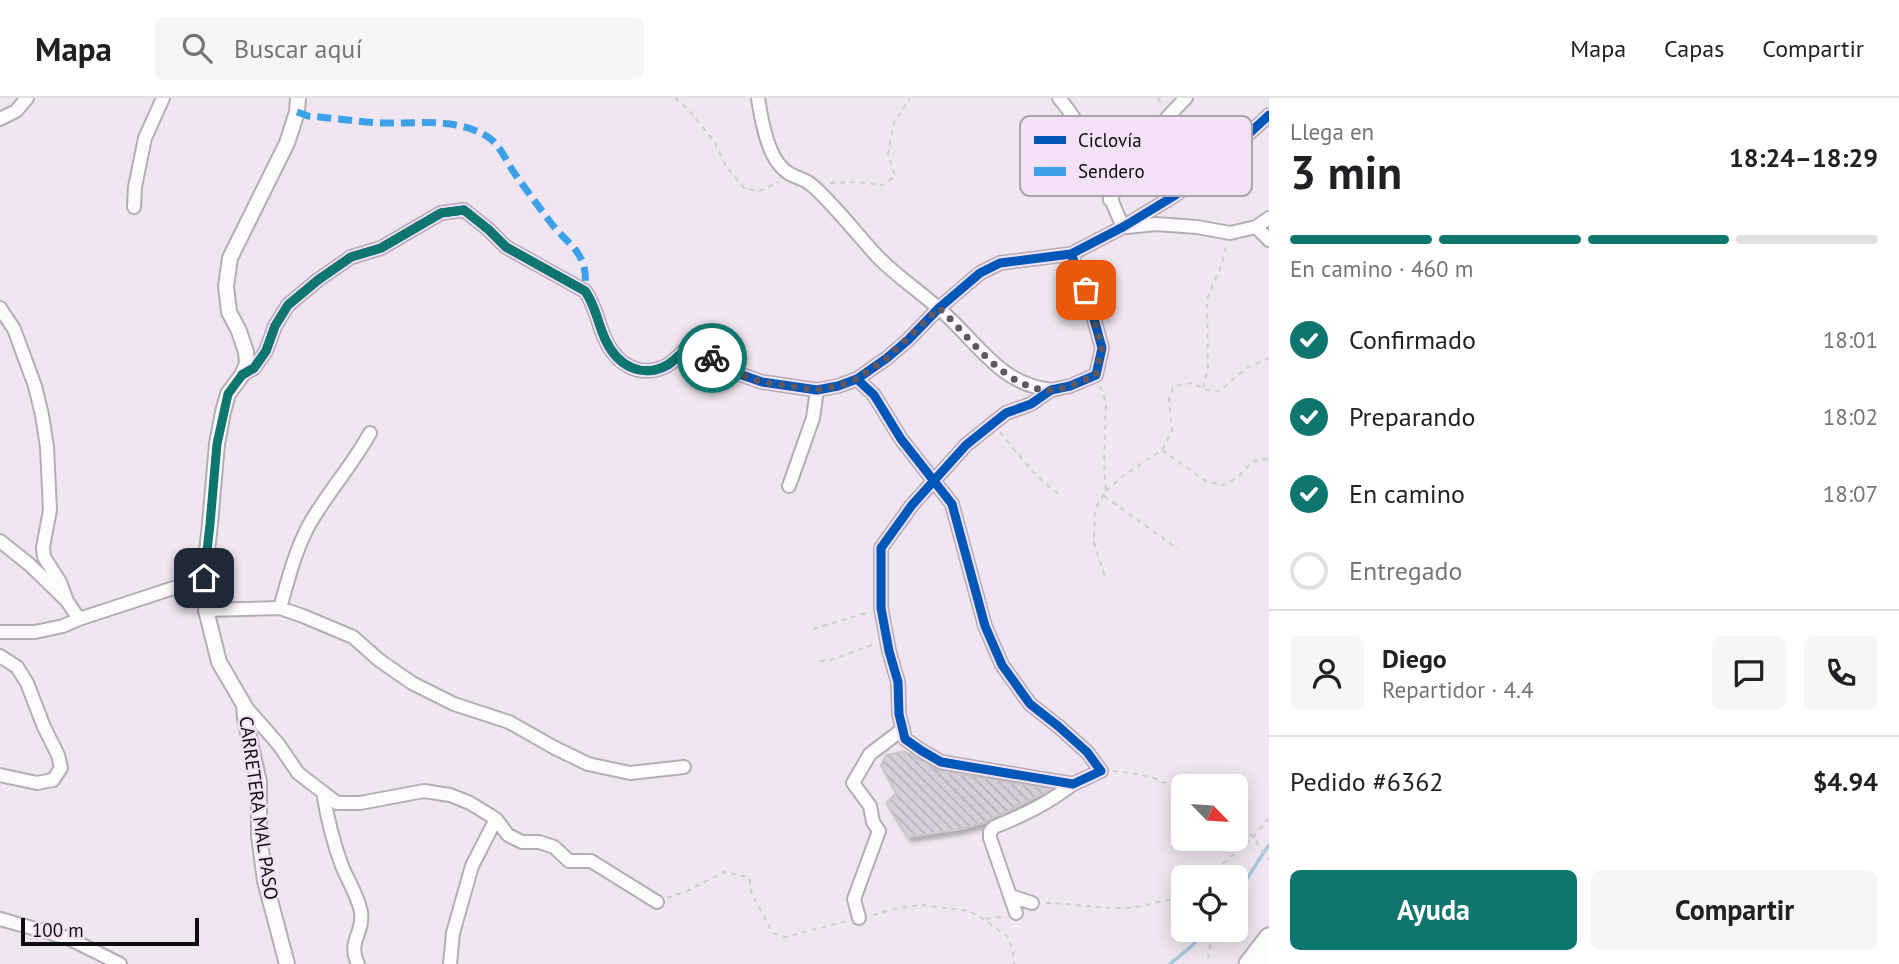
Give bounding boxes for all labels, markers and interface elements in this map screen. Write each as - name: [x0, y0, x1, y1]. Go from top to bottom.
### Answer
- search box: [154, 17, 644, 80]
- text: Mapa: [35, 27, 112, 70]
- icon: search: [178, 29, 216, 67]
- text: Buscar aquí: [234, 32, 362, 65]
- text: Mapa: [1570, 33, 1626, 64]
- text: Capas: [1664, 33, 1724, 64]
- text: Compartir: [1762, 33, 1864, 64]
- legend: [1020, 116, 1252, 196]
- text: Llega en: [1290, 117, 1374, 146]
- text: Ciclovía: [1078, 128, 1142, 152]
- text: 18:24–18:29: [1729, 141, 1878, 174]
- text: 3 min: [1290, 142, 1402, 202]
- text: Sendero: [1078, 159, 1145, 183]
- text: En camino · 460 m: [1290, 254, 1473, 283]
- pin: [1056, 260, 1116, 320]
- icon: bag: [1067, 271, 1105, 309]
- icon: check: [1290, 321, 1328, 359]
- courier: [677, 323, 747, 393]
- text: Confirmado: [1349, 323, 1476, 356]
- text: 18:01: [1823, 325, 1878, 354]
- icon: bike: [693, 339, 731, 377]
- icon: check: [1290, 398, 1328, 436]
- text: Preparando: [1349, 400, 1476, 433]
- text: 18:02: [1823, 402, 1878, 431]
- icon: check: [1290, 475, 1328, 513]
- text: En camino: [1349, 477, 1465, 510]
- text: 18:07: [1823, 479, 1878, 508]
- pin: [174, 548, 234, 608]
- text: Entregado: [1349, 554, 1463, 587]
- icon: home: [185, 559, 223, 597]
- button: person: [1290, 636, 1364, 710]
- button: chat: [1712, 636, 1786, 710]
- button: phone: [1804, 636, 1878, 710]
- text: Diego: [1382, 642, 1447, 675]
- text: Repartidor · 4.4: [1382, 675, 1534, 704]
- street label: CARRETERA MAL PASO: [234, 715, 284, 901]
- text: Pedido #6362: [1290, 765, 1443, 798]
- text: $4.94: [1813, 765, 1878, 798]
- north arrow: [1171, 774, 1248, 850]
- map controls: [1171, 774, 1248, 942]
- button: locate: [1171, 865, 1248, 942]
- button: Ayuda: [1290, 870, 1577, 950]
- button: Compartir: [1591, 870, 1878, 950]
- scale bar: [21, 915, 200, 947]
- text: 100 m: [32, 918, 84, 942]

